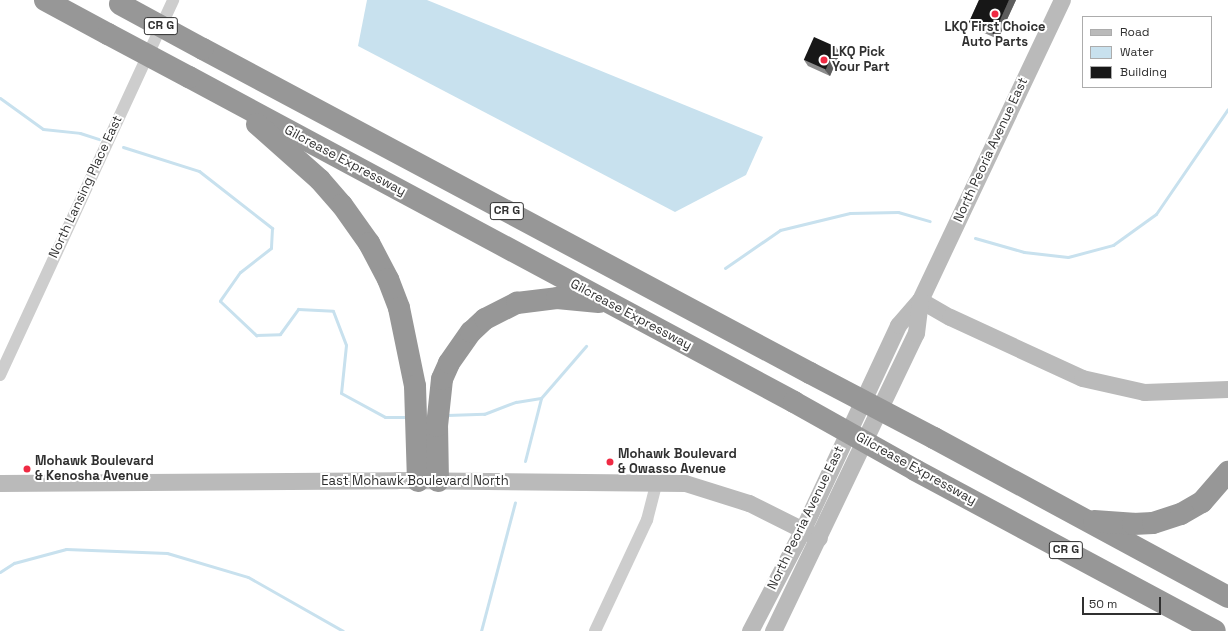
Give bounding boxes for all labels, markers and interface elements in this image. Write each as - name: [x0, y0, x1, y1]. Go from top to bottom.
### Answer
- marker: LKQ First Choice Auto Parts: [990, 9, 1000, 19]
- road number: CR G: [143, 16, 179, 36]
- legend: [1082, 16, 1212, 88]
- place label: LKQ First Choice Auto Parts: [944, 20, 1046, 51]
- text: Road: [1120, 24, 1149, 40]
- text: Water: [1120, 44, 1154, 60]
- place label: LKQ Pick Your Part: [832, 45, 890, 76]
- marker: LKQ Pick Your Part: [819, 55, 829, 65]
- text: Building: [1120, 64, 1167, 80]
- street label: North Peoria Avenue East: [951, 75, 1031, 225]
- street label: North Lansing Place East: [46, 113, 126, 261]
- street label: Gilcrease Expressway: [282, 122, 408, 200]
- road number: CR G: [489, 201, 525, 221]
- street label: Gilcrease Expressway: [568, 276, 694, 354]
- street label: Gilcrease Expressway: [853, 429, 979, 509]
- street label: North Peoria Avenue East: [764, 444, 848, 592]
- place label: Mohawk Boulevard & Owasso Avenue: [618, 447, 737, 478]
- place label: Mohawk Boulevard & Kenosha Avenue: [35, 454, 154, 485]
- marker: Mohawk Boulevard & Owasso Avenue: [605, 457, 615, 467]
- marker: Mohawk Boulevard & Kenosha Avenue: [22, 464, 32, 474]
- street label: East Mohawk Boulevard North: [321, 473, 509, 489]
- road number: CR G: [1048, 540, 1084, 560]
- scale bar: [1084, 589, 1163, 615]
- text: 50 m: [1089, 596, 1117, 612]

